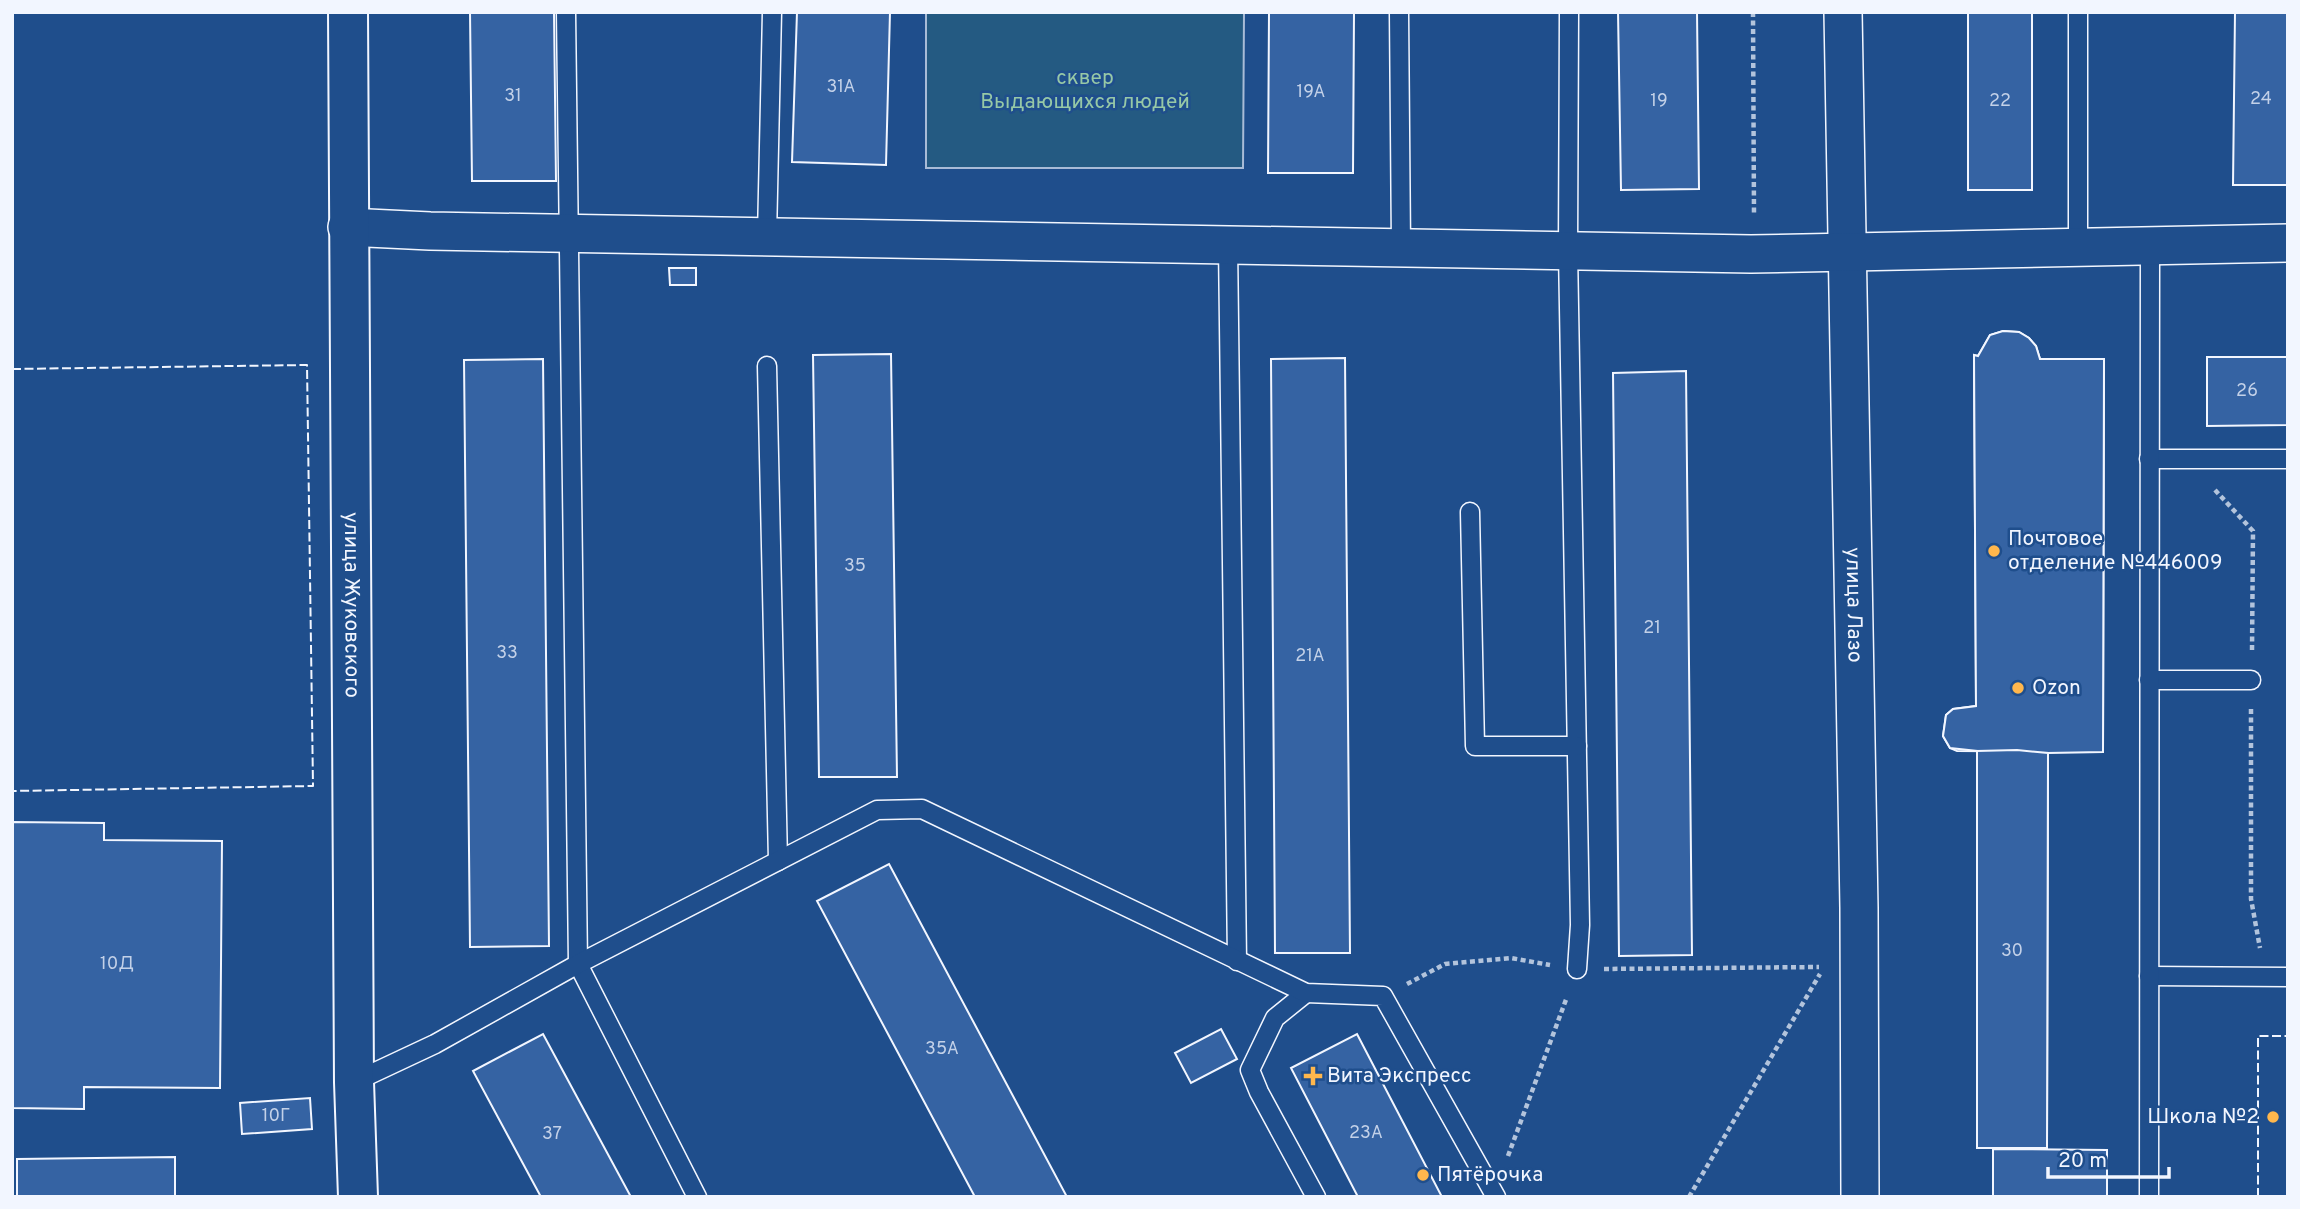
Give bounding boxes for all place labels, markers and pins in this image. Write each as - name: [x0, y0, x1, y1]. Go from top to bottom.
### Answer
- place label: Почтовое отделение №446009: [2008, 526, 2223, 577]
- marker: Почтовое отделение №446009: [1986, 543, 2002, 559]
- place label: Ozon: [2032, 675, 2081, 702]
- marker: Ozon: [2010, 680, 2026, 696]
- place label: Вита Экспресс: [1327, 1063, 1472, 1090]
- marker: Вита Экспресс: [1305, 1068, 1321, 1084]
- place label: Школа №2: [2147, 1104, 2259, 1131]
- marker: Школа №2: [2265, 1109, 2281, 1125]
- place label: Пятёрочка: [1437, 1162, 1543, 1189]
- marker: Пятёрочка: [1415, 1167, 1431, 1183]

